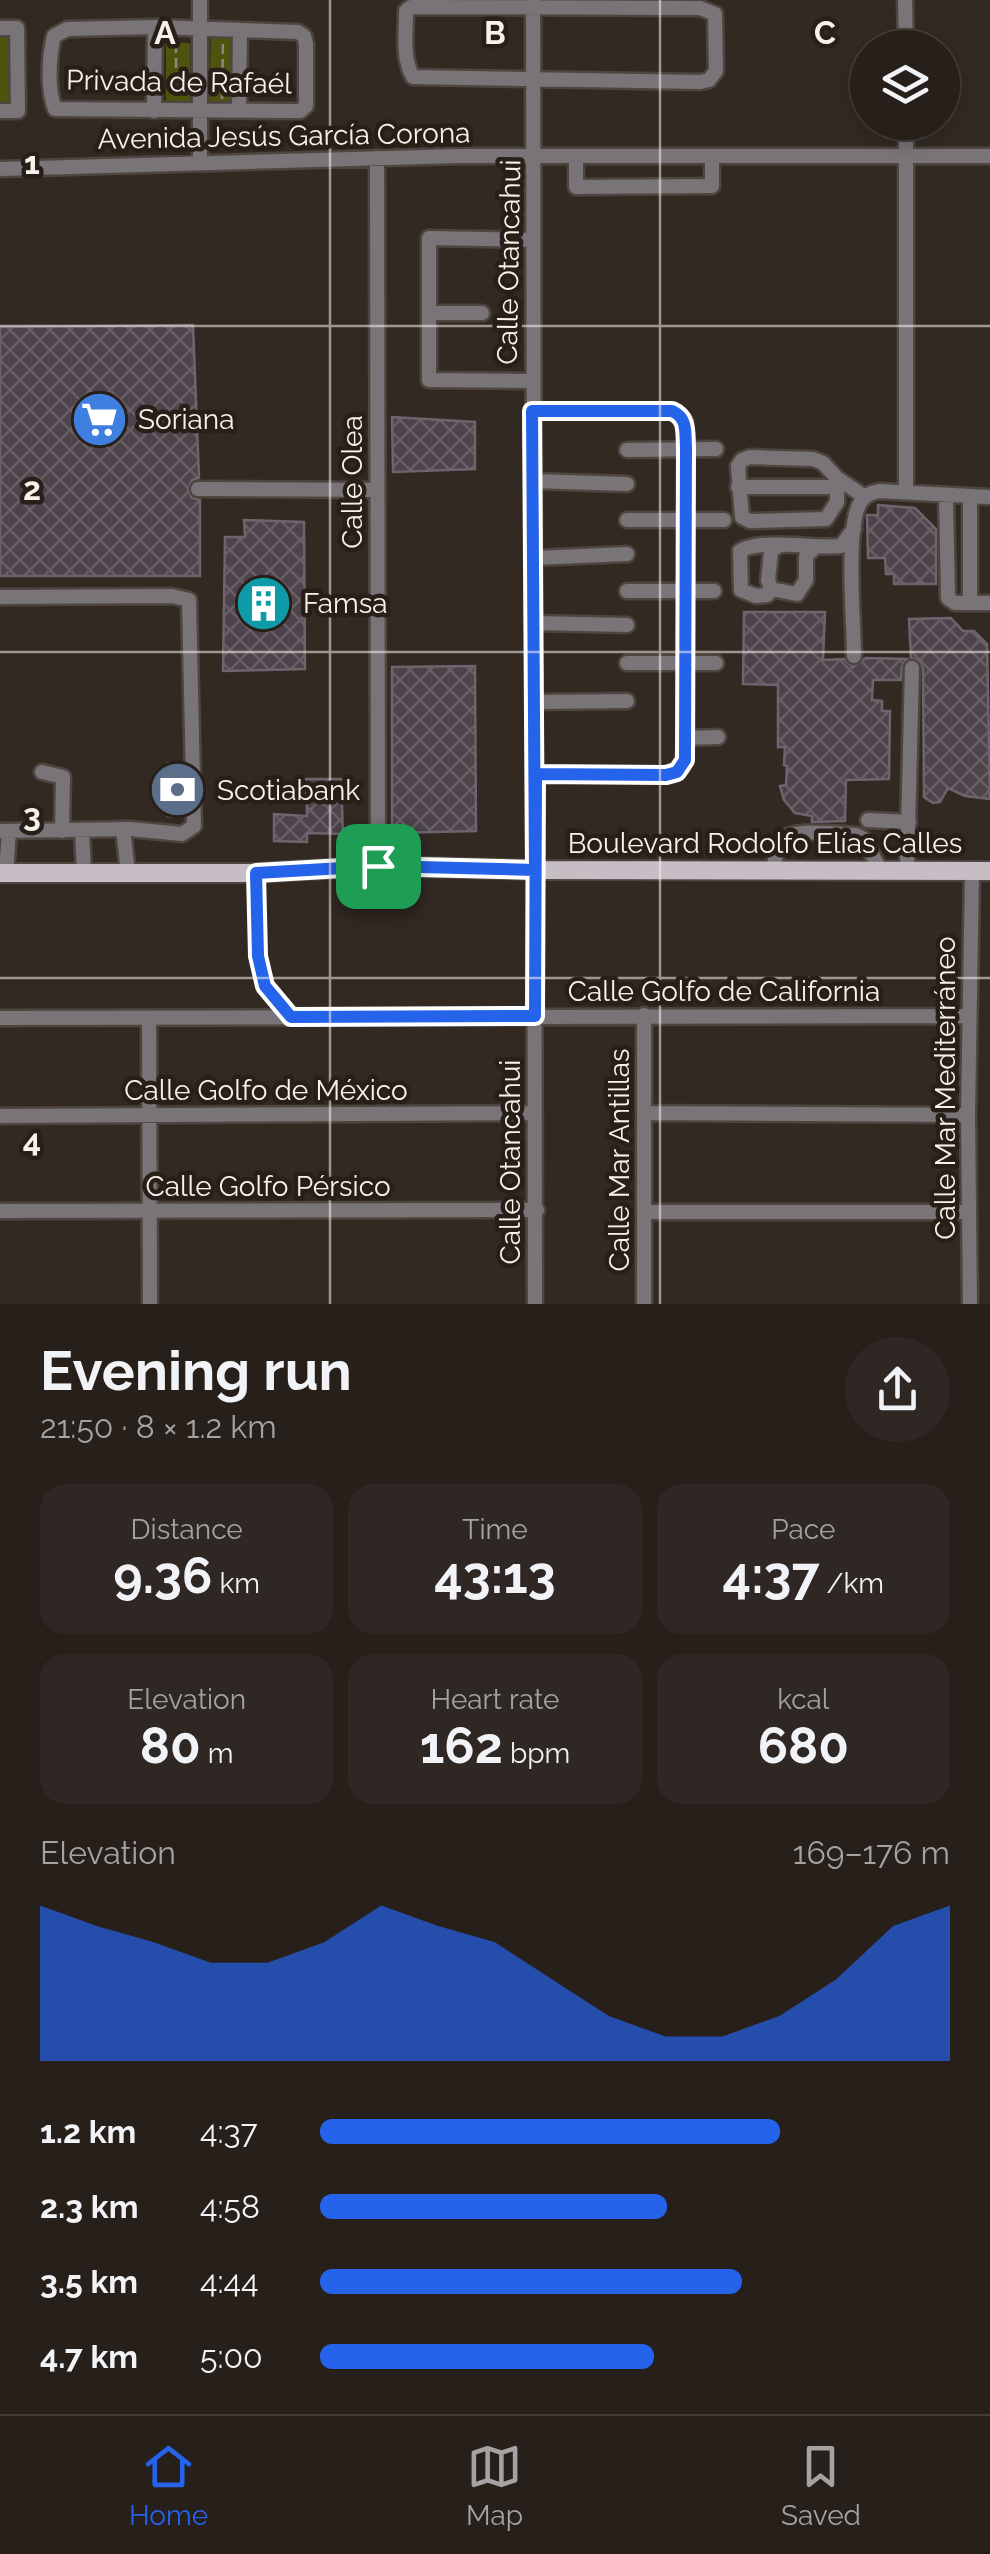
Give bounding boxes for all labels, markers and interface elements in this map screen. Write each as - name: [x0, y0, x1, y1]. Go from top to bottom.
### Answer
- text: A: [154, 14, 176, 51]
- text: B: [484, 14, 506, 51]
- text: C: [814, 14, 836, 51]
- map controls: [850, 30, 960, 140]
- button: layers: [850, 30, 960, 140]
- street label: Privada de Rafaél: [66, 64, 292, 100]
- street label: Avenida Jesús García Corona: [97, 116, 471, 156]
- text: 1: [24, 144, 40, 181]
- street label: Calle Otancahui: [491, 159, 527, 365]
- supermarket icon: Soriana: [69, 389, 129, 449]
- place label: Soriana: [138, 403, 234, 436]
- street label: Calle Olea: [336, 415, 369, 549]
- text: 2: [23, 470, 41, 507]
- building icon: Famsa: [234, 573, 294, 633]
- place label: Famsa: [303, 587, 387, 620]
- bank icon: Scotiabank: [148, 760, 208, 820]
- place label: Scotiabank: [217, 774, 360, 807]
- text: 3: [23, 796, 41, 833]
- pin: [336, 824, 421, 909]
- street label: Boulevard Rodolfo Elías Calles: [568, 827, 962, 860]
- icon: arrive: [351, 839, 406, 894]
- street label: Calle Mar Mediterráneo: [929, 936, 962, 1240]
- street label: Calle Golfo de California: [568, 975, 880, 1008]
- street label: Calle Mar Antillas: [603, 1048, 636, 1272]
- street label: Calle Otancahui: [494, 1060, 527, 1264]
- street label: Calle Golfo de México: [124, 1074, 408, 1107]
- text: 4: [23, 1122, 41, 1159]
- street label: Calle Golfo Pérsico: [145, 1170, 391, 1203]
- button: share: [845, 1337, 950, 1442]
- text: Evening run: [40, 1338, 352, 1403]
- text: 21:50 · 8 × 1.2 km: [40, 1408, 277, 1445]
- text: Distance: [131, 1513, 243, 1546]
- text: Time: [462, 1513, 528, 1546]
- text: Pace: [771, 1513, 835, 1546]
- text: 9.36: [113, 1546, 212, 1605]
- text: 43:13: [434, 1546, 556, 1605]
- text: 4:37: [723, 1546, 819, 1605]
- text: km: [212, 1567, 260, 1600]
- text: /km: [819, 1567, 884, 1600]
- text: Elevation: [127, 1683, 246, 1716]
- text: Heart rate: [431, 1683, 559, 1716]
- text: kcal: [777, 1683, 830, 1716]
- text: 80: [140, 1716, 201, 1775]
- text: 162: [420, 1716, 503, 1775]
- text: 680: [758, 1716, 849, 1775]
- text: m: [201, 1737, 234, 1770]
- text: bpm: [503, 1737, 570, 1770]
- text: Elevation: [40, 1834, 176, 1871]
- text: 169–176 m: [793, 1834, 950, 1871]
- text: 1.2 km: [40, 2113, 136, 2150]
- text: 4:37: [200, 2113, 258, 2150]
- text: 2.3 km: [40, 2188, 138, 2225]
- text: 4:58: [200, 2188, 260, 2225]
- text: 3.5 km: [40, 2263, 138, 2300]
- text: 4:44: [200, 2263, 258, 2300]
- text: 4.7 km: [40, 2338, 138, 2375]
- text: 5:00: [200, 2338, 263, 2375]
- tab: Home: [129, 2439, 208, 2532]
- tab: Map: [466, 2439, 523, 2532]
- tab: Saved: [781, 2439, 861, 2532]

